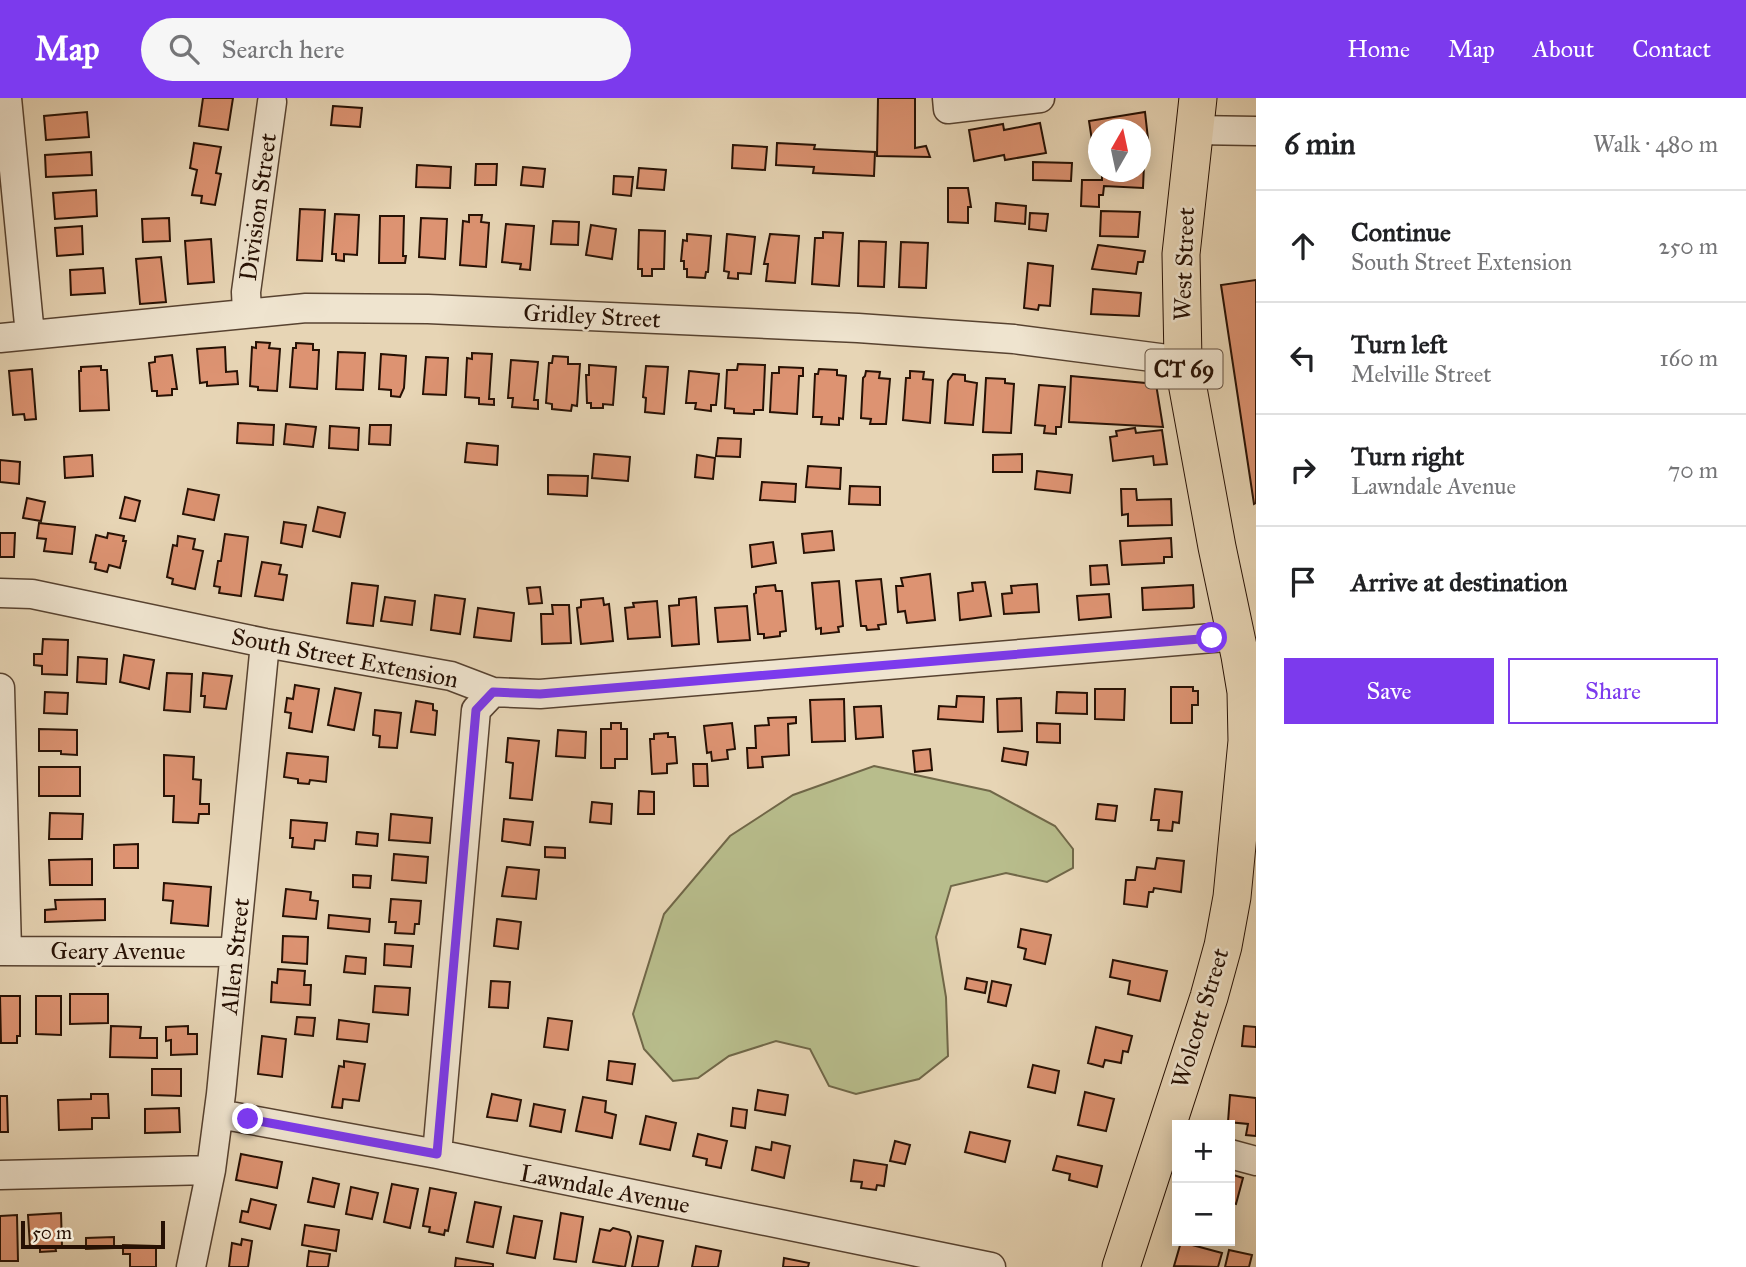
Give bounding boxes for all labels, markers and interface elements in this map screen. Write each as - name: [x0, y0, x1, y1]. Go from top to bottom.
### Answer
- search box: [141, 18, 631, 81]
- text: Map: [35, 29, 99, 69]
- icon: search: [165, 30, 203, 68]
- text: Search here: [221, 33, 345, 65]
- text: Home: [1347, 34, 1410, 64]
- text: Map: [1448, 34, 1495, 64]
- text: About: [1533, 34, 1594, 64]
- text: Contact: [1632, 34, 1711, 64]
- north arrow: [1088, 119, 1151, 182]
- text: 6 min: [1284, 126, 1356, 162]
- text: Walk · 480 m: [1593, 130, 1718, 158]
- street label: Division Street: [233, 131, 283, 283]
- street label: West Street: [1167, 206, 1201, 321]
- text: Continue: [1351, 216, 1451, 248]
- icon: ahead: [1284, 227, 1322, 265]
- text: 250 m: [1658, 232, 1718, 260]
- text: South Street Extension: [1351, 248, 1572, 276]
- street label: Gridley Street: [523, 297, 662, 335]
- text: Turn left: [1351, 328, 1447, 360]
- icon: left: [1284, 339, 1322, 377]
- text: 160 m: [1660, 344, 1718, 372]
- road number: CT 69: [1146, 350, 1222, 388]
- text: Melville Street: [1351, 360, 1492, 388]
- text: Turn right: [1351, 440, 1464, 472]
- icon: right: [1284, 451, 1322, 489]
- text: 70 m: [1668, 456, 1718, 484]
- text: Lawndale Avenue: [1351, 472, 1516, 500]
- icon: arrive: [1284, 563, 1322, 601]
- text: Arrive at destination: [1351, 566, 1568, 598]
- street label: South Street Extension: [229, 621, 461, 695]
- route start: [1196, 622, 1227, 653]
- button: Save: [1284, 658, 1494, 724]
- button: Share: [1508, 658, 1718, 724]
- street label: Allen Street: [214, 896, 256, 1017]
- street label: Geary Avenue: [50, 936, 186, 966]
- street label: Wolcott Street: [1165, 944, 1236, 1092]
- route end: [232, 1103, 263, 1134]
- map controls: [1172, 1120, 1235, 1246]
- button: +: [1172, 1120, 1235, 1183]
- street label: Lawndale Avenue: [518, 1158, 692, 1220]
- button: −: [1172, 1183, 1235, 1246]
- scale bar: [21, 1218, 164, 1250]
- text: 50 m: [32, 1221, 72, 1244]

